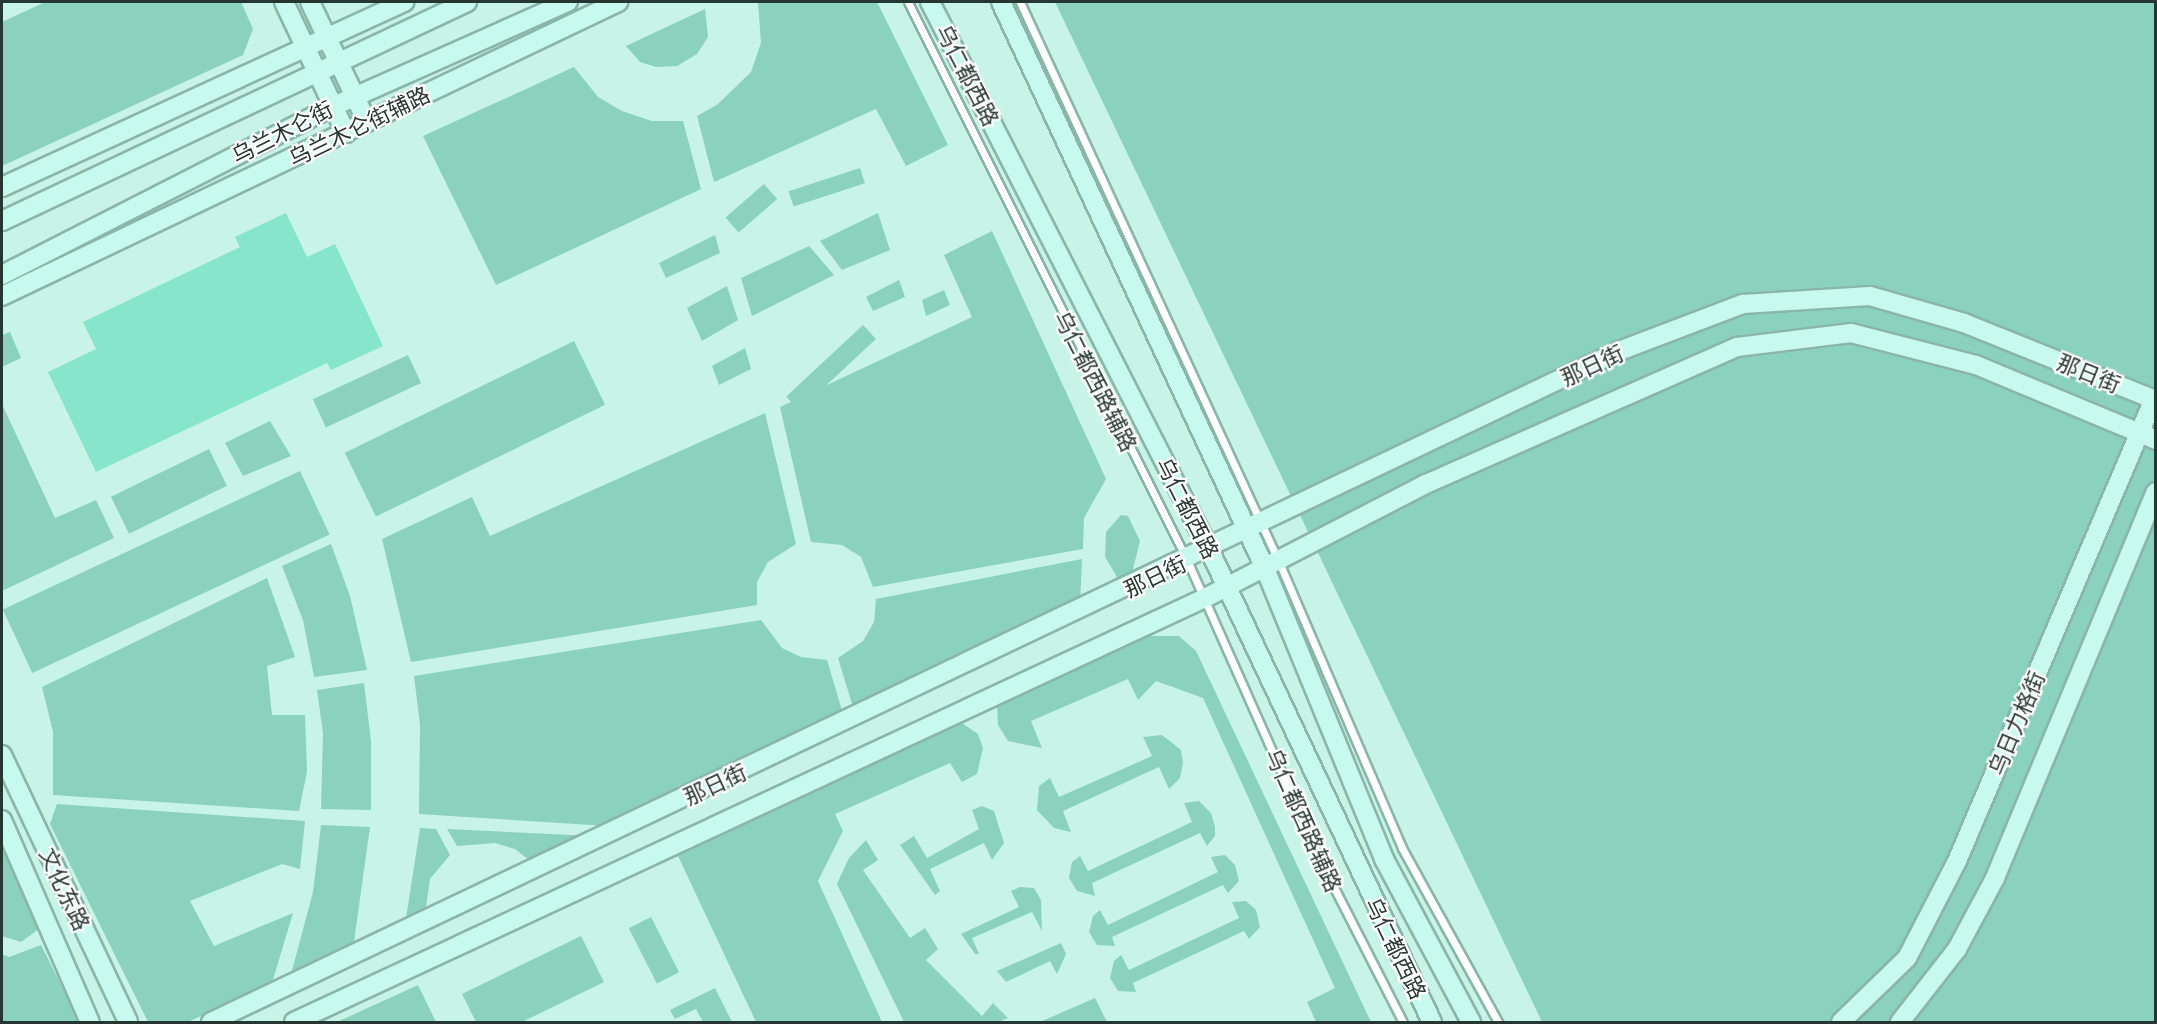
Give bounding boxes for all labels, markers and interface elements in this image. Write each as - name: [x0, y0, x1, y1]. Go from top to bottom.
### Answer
- street label: 乌仁都西路: [931, 20, 1005, 130]
- street label: 乌兰木仑街辅路: [284, 80, 434, 172]
- street label: 乌兰木仑街: [227, 95, 337, 169]
- street label: 乌仁都西路辅路: [1049, 306, 1143, 456]
- street label: 那日街: [1557, 339, 1627, 391]
- street label: 那日街: [2053, 348, 2125, 398]
- street label: 乌仁都西路: [1151, 453, 1225, 563]
- street label: 那日街: [1120, 550, 1190, 602]
- street label: 乌日力格街: [1982, 667, 2050, 779]
- street label: 乌仁都西路辅路: [1261, 744, 1347, 896]
- street label: 那日街: [680, 758, 750, 810]
- street label: 文化东路: [34, 844, 96, 934]
- street label: 乌仁都西路: [1360, 893, 1432, 1003]

